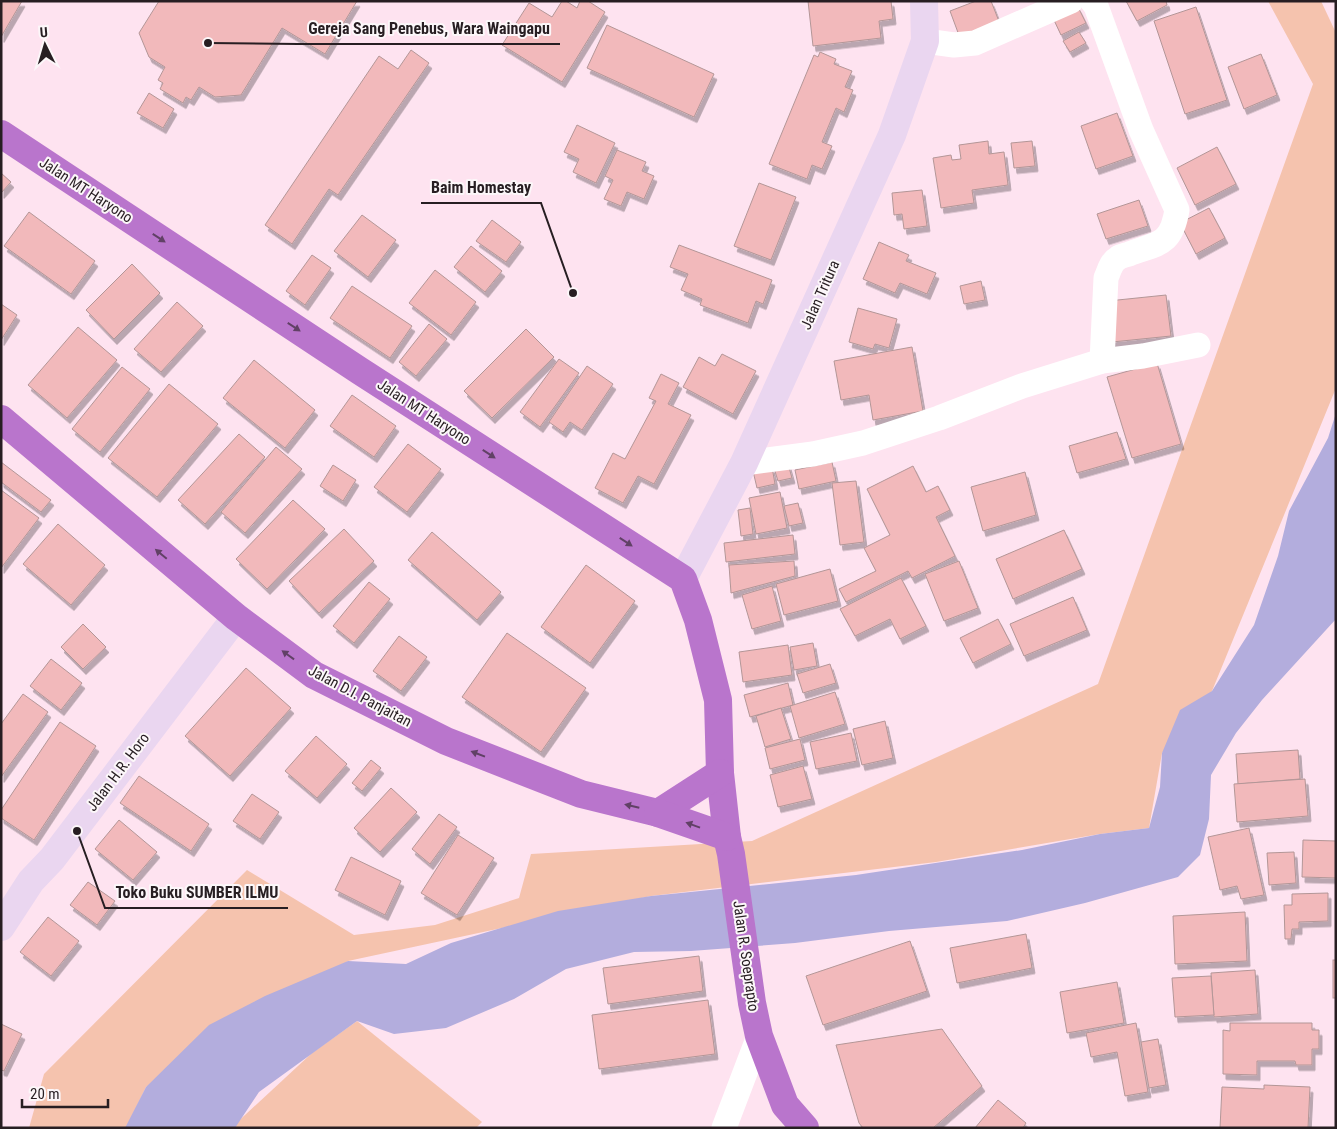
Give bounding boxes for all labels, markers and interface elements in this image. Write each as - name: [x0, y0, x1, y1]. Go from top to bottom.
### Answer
- callout: Gereja Sang Penebus, Wara Waingapu: [298, 13, 560, 44]
- text: Gereja Sang Penebus, Wara Waingapu: [308, 19, 550, 38]
- north arrow: [20, 20, 70, 70]
- text: U: [39, 24, 49, 40]
- street label: Jalan MT Haryono: [36, 153, 136, 227]
- callout: Baim Homestay: [421, 172, 541, 203]
- text: Baim Homestay: [431, 178, 531, 197]
- one-way arrow: [152, 233, 165, 242]
- street label: Jalan Tritura: [797, 258, 843, 332]
- one-way arrow: [288, 322, 301, 332]
- street label: Jalan MT Haryono: [374, 375, 474, 449]
- one-way arrow: [482, 449, 496, 459]
- one-way arrow: [619, 537, 632, 547]
- one-way arrow: [155, 548, 168, 559]
- one-way arrow: [281, 650, 295, 660]
- street label: Jalan D.I. Panjaitan: [305, 661, 415, 731]
- street label: Jalan H.R. Horo: [83, 729, 153, 815]
- one-way arrow: [470, 750, 485, 758]
- one-way arrow: [624, 802, 639, 810]
- one-way arrow: [685, 821, 700, 829]
- callout: Toko Buku SUMBER ILMU: [105, 877, 288, 908]
- text: Toko Buku SUMBER ILMU: [116, 883, 278, 902]
- street label: Jalan R. Soeprapto: [729, 900, 763, 1012]
- scale bar: [22, 1076, 109, 1108]
- text: 20 m: [30, 1085, 60, 1103]

